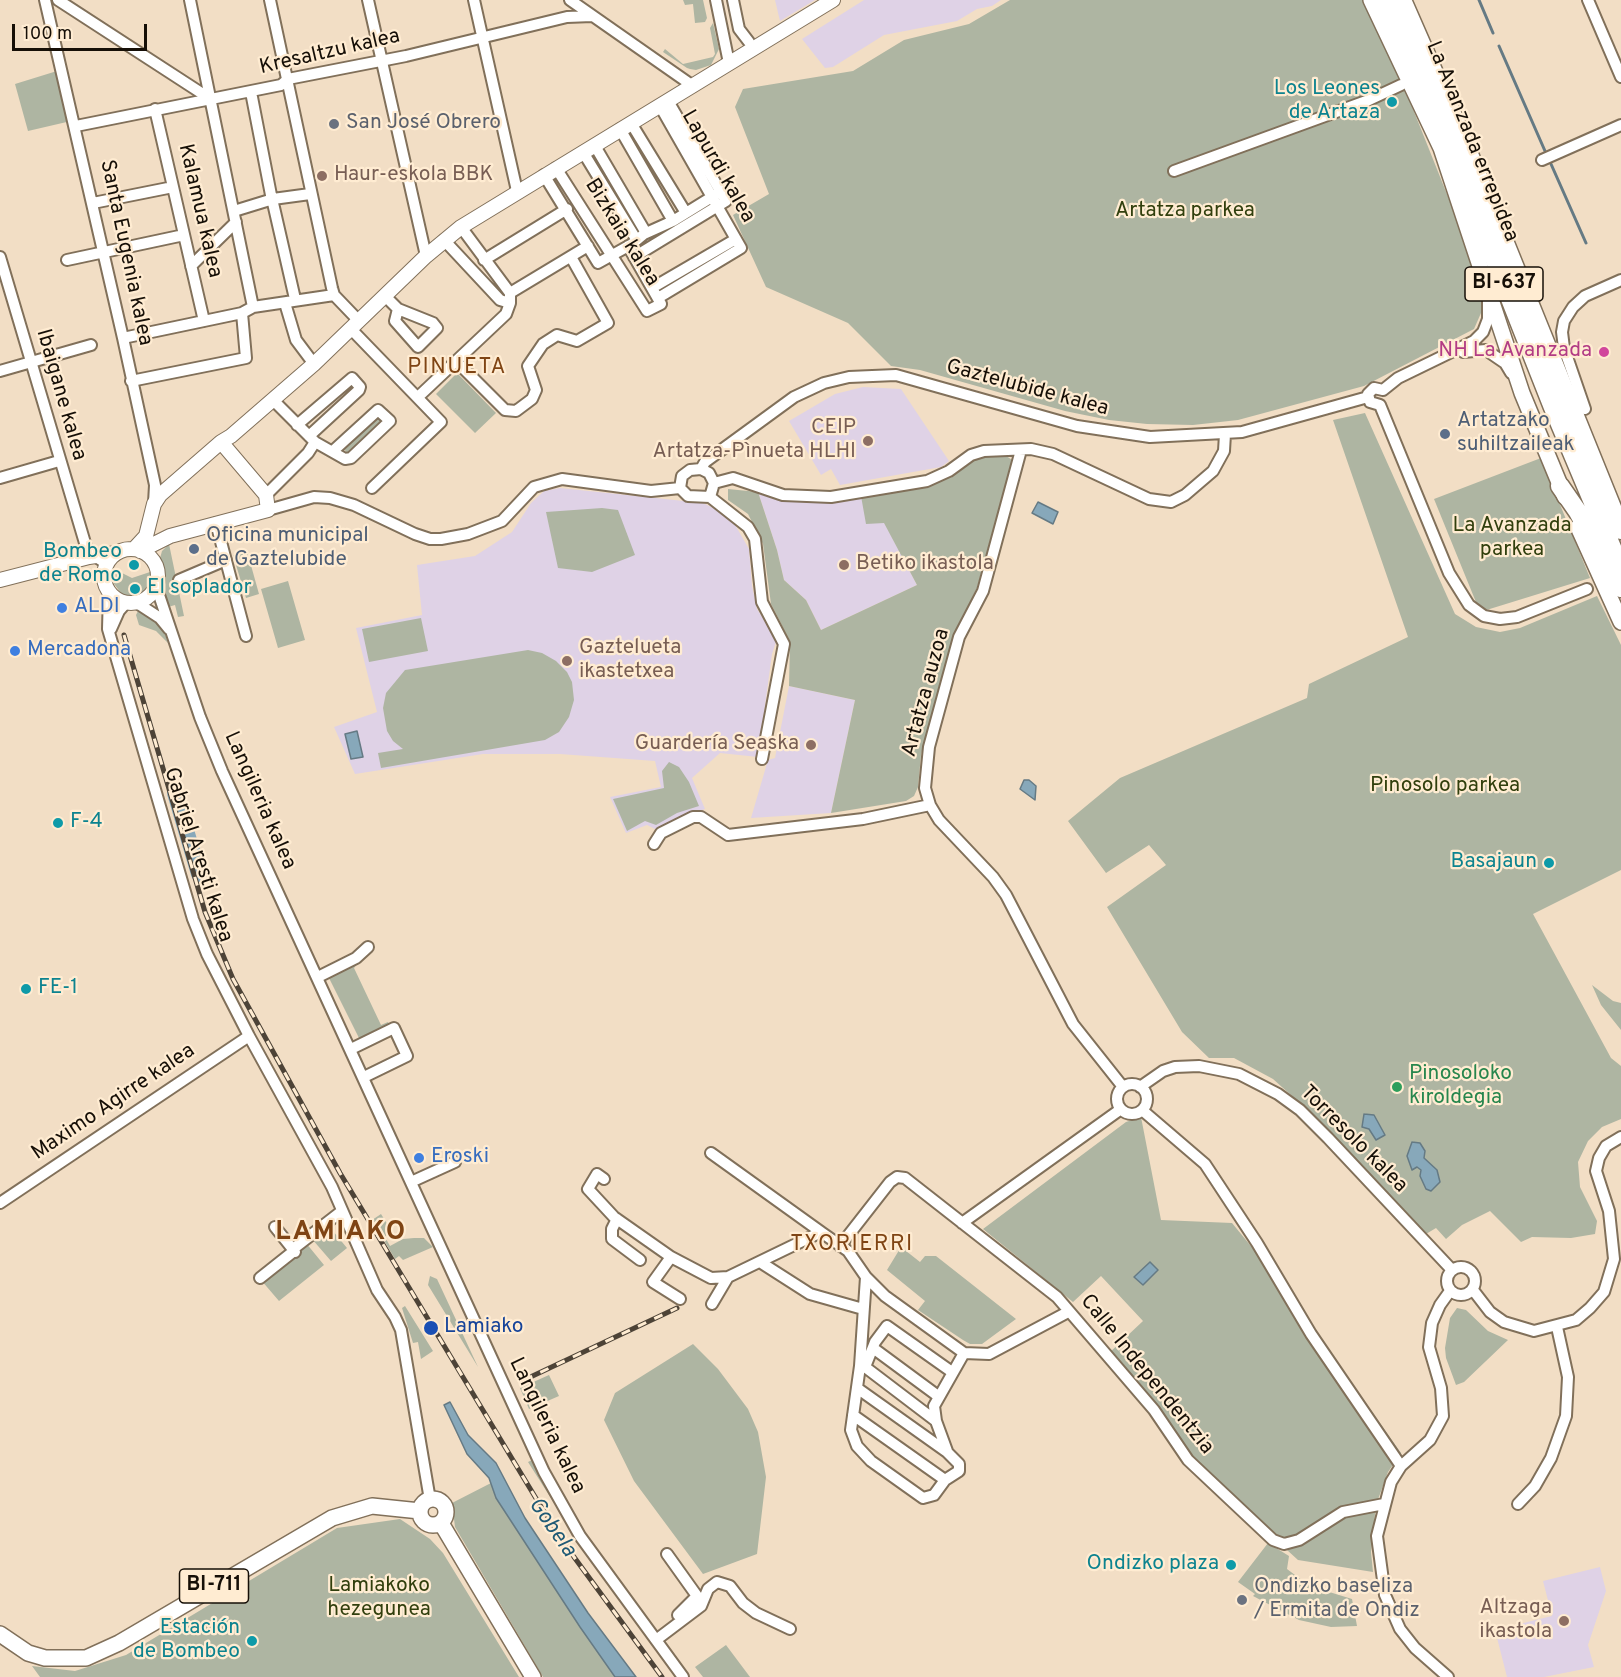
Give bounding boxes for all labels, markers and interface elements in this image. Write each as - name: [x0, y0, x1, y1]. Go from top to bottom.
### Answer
- scale bar: [15, 12, 150, 50]
- text: 100 m: [23, 23, 72, 46]
- street label: Kresaltzu kalea: [257, 25, 403, 81]
- street label: La Avanzada errepidea: [1419, 38, 1523, 246]
- place label: Los Leones de Artaza: [1274, 77, 1380, 127]
- marker: Los Leones de Artaza: [1385, 95, 1399, 109]
- street label: Lapurdi kalea: [675, 106, 759, 228]
- place label: San José Obrero: [346, 111, 501, 137]
- marker: San José Obrero: [327, 117, 341, 131]
- street label: Kalamua kalea: [171, 142, 227, 280]
- street label: Santa Eugenia kalea: [93, 158, 157, 348]
- place label: Haur-eskola BBK: [334, 163, 493, 189]
- marker: Haur-eskola BBK: [315, 169, 329, 183]
- street label: Bizkaia kalea: [578, 175, 664, 291]
- park label: Artatza parkea: [1115, 199, 1255, 225]
- road number: BI-637: [1465, 267, 1543, 301]
- street label: Ibaigane kalea: [29, 326, 91, 464]
- place label: NH La Avanzada: [1438, 339, 1592, 365]
- marker: NH La Avanzada: [1597, 345, 1611, 359]
- street label: Gaztelubide kalea: [943, 355, 1111, 423]
- district label: PINUETA: [407, 356, 507, 382]
- place label: Artatzako suhiltzaileak: [1457, 409, 1575, 459]
- place label: CEIP Artatza-Pìnueta HLHI: [652, 416, 856, 466]
- marker: Artatzako suhiltzaileak: [1438, 427, 1452, 441]
- marker: CEIP Artatza-Pìnueta HLHI: [861, 434, 875, 448]
- park label: La Avanzada parkea: [1452, 514, 1572, 564]
- place label: Oficina municipal de Gaztelubide: [206, 524, 369, 574]
- place label: Bombeo de Romo: [39, 540, 122, 590]
- marker: Oficina municipal de Gaztelubide: [187, 542, 201, 556]
- place label: Betiko ikastola: [856, 552, 994, 578]
- marker: Bombeo de Romo: [127, 558, 141, 572]
- marker: Betiko ikastola: [837, 558, 851, 572]
- place label: El soplador: [147, 576, 252, 602]
- marker: El soplador: [128, 582, 142, 596]
- place label: ALDI: [74, 595, 120, 621]
- marker: ALDI: [55, 601, 69, 615]
- street label: Artatza auzoa: [898, 626, 956, 760]
- place label: Gaztelueta ikastetxea: [579, 636, 681, 686]
- place label: Mercadona: [27, 638, 131, 664]
- marker: Mercadona: [8, 644, 22, 658]
- marker: Gaztelueta ikastetxea: [560, 654, 574, 668]
- street label: Langileria kalea: [217, 728, 301, 874]
- place label: Guardería Seaska: [635, 732, 799, 758]
- marker: Guardería Seaska: [804, 738, 818, 752]
- street label: Gabriel Aresti kalea: [157, 764, 237, 946]
- park label: Pinosolo parkea: [1370, 774, 1520, 800]
- place label: F-4: [70, 810, 103, 836]
- marker: F-4: [51, 816, 65, 830]
- place label: Basajaun: [1451, 850, 1537, 876]
- marker: Basajaun: [1542, 856, 1556, 870]
- place label: FE-1: [38, 976, 78, 1002]
- marker: FE-1: [19, 982, 33, 996]
- street label: Maximo Agirre kalea: [28, 1039, 200, 1167]
- place label: Pinosoloko kiroldegia: [1409, 1062, 1512, 1112]
- marker: Pinosoloko kiroldegia: [1390, 1080, 1404, 1094]
- street label: Torresolo kalea: [1294, 1081, 1412, 1199]
- place label: Eroski: [431, 1145, 489, 1171]
- marker: Eroski: [412, 1151, 426, 1165]
- district label: LAMIAKO: [275, 1218, 407, 1250]
- district label: TXORIERRI: [790, 1233, 914, 1259]
- street label: Calle Independentzia: [1074, 1290, 1218, 1460]
- place label: Lamiako: [444, 1315, 523, 1341]
- marker: Lamiako: [422, 1319, 440, 1337]
- street label: Langileria kalea: [502, 1354, 590, 1498]
- water label: Gobela: [521, 1493, 581, 1563]
- place label: Ondizko plaza: [1086, 1552, 1219, 1578]
- marker: Ondizko plaza: [1224, 1558, 1238, 1572]
- road number: BI-711: [180, 1569, 248, 1603]
- park label: Lamiakoko hezegunea: [327, 1574, 431, 1624]
- place label: Ondizko baseliza / Ermita de Ondiz: [1254, 1575, 1420, 1625]
- marker: Ondizko baseliza / Ermita de Ondiz: [1235, 1593, 1249, 1607]
- place label: Altzaga ikastola: [1479, 1596, 1552, 1646]
- marker: Altzaga ikastola: [1557, 1614, 1571, 1628]
- place label: Estación de Bombeo: [133, 1616, 240, 1666]
- marker: Estación de Bombeo: [245, 1634, 259, 1648]

